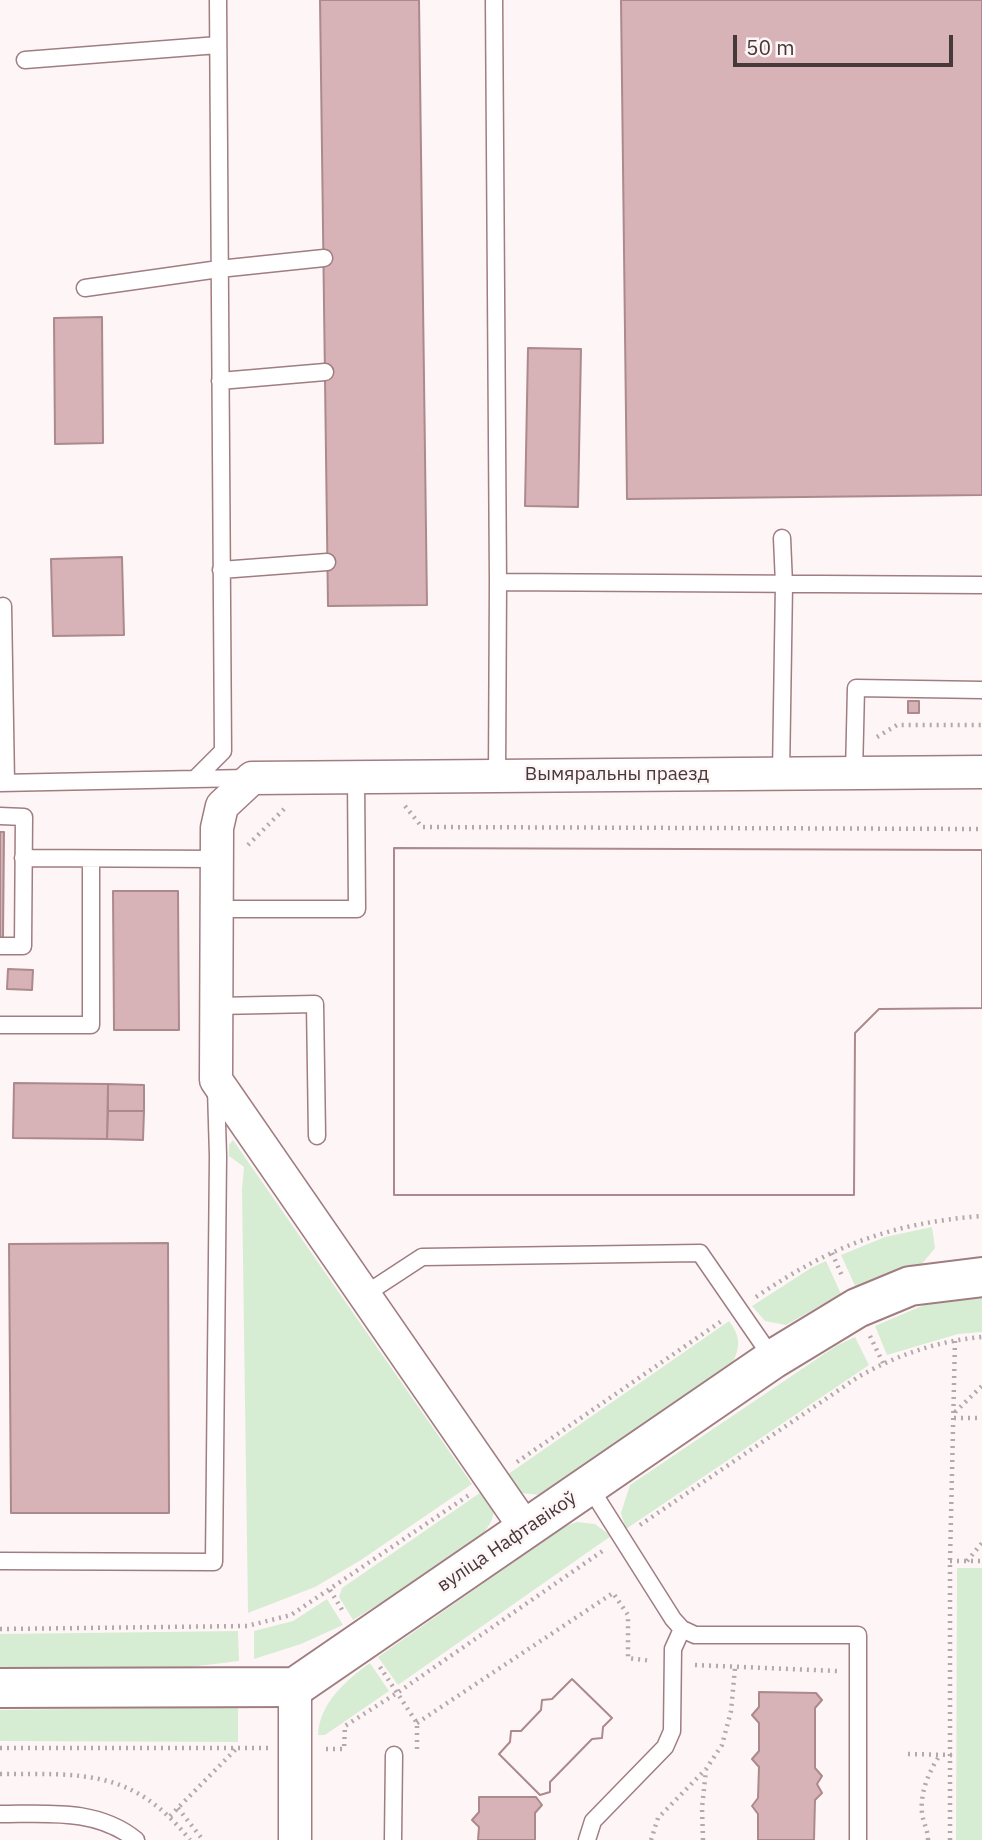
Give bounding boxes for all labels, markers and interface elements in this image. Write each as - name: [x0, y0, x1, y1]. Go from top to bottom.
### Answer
- scale bar: [737, 21, 958, 65]
- text: 50 m: [746, 33, 795, 61]
- street label: Вымяральны праезд: [525, 764, 709, 786]
- street label: вуліца Нафтавікоў: [433, 1487, 581, 1597]

